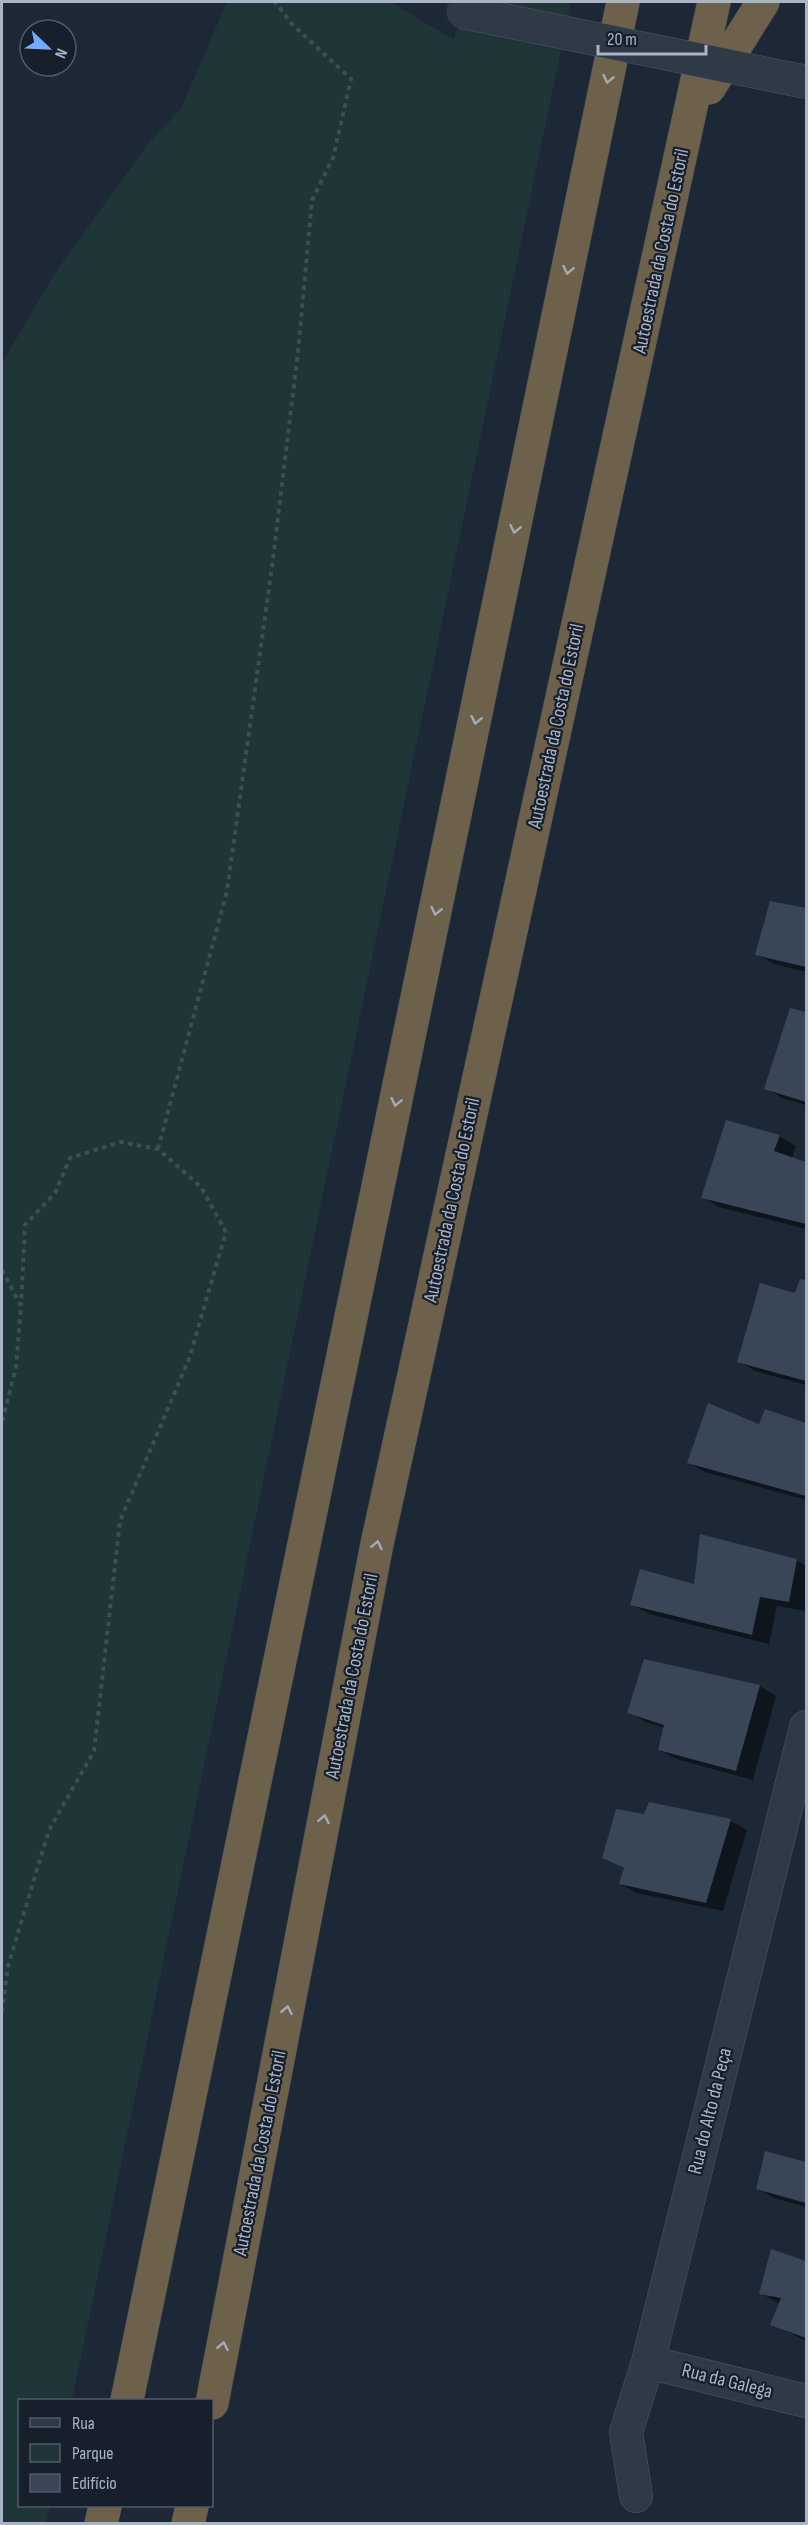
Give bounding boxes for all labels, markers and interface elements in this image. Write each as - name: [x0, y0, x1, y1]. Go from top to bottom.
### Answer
- north arrow: [18, 18, 78, 78]
- scale bar: [598, 18, 706, 56]
- text: 20 m: [607, 29, 637, 50]
- text: N: [50, 46, 71, 61]
- one-way arrow: [602, 74, 615, 84]
- street label: Autoestrada da Costa do Estoril: [627, 146, 694, 356]
- one-way arrow: [562, 265, 575, 275]
- one-way arrow: [509, 524, 522, 534]
- street label: Autoestrada da Costa do Estoril: [522, 621, 589, 831]
- one-way arrow: [470, 715, 483, 725]
- one-way arrow: [430, 906, 443, 916]
- street label: Autoestrada da Costa do Estoril: [418, 1095, 485, 1305]
- one-way arrow: [391, 1097, 404, 1107]
- one-way arrow: [370, 1540, 383, 1550]
- street label: Autoestrada da Costa do Estoril: [320, 1571, 384, 1782]
- one-way arrow: [317, 1814, 330, 1824]
- one-way arrow: [280, 2005, 293, 2015]
- street label: Rua do Alto da Peça: [683, 2045, 737, 2177]
- street label: Autoestrada da Costa do Estoril: [228, 2048, 292, 2259]
- one-way arrow: [216, 2341, 229, 2351]
- street label: Rua da Galega: [679, 2358, 775, 2404]
- legend: [18, 2399, 213, 2507]
- text: Rua: [72, 2413, 95, 2434]
- text: Parque: [72, 2443, 113, 2464]
- text: Edifício: [72, 2473, 117, 2494]

